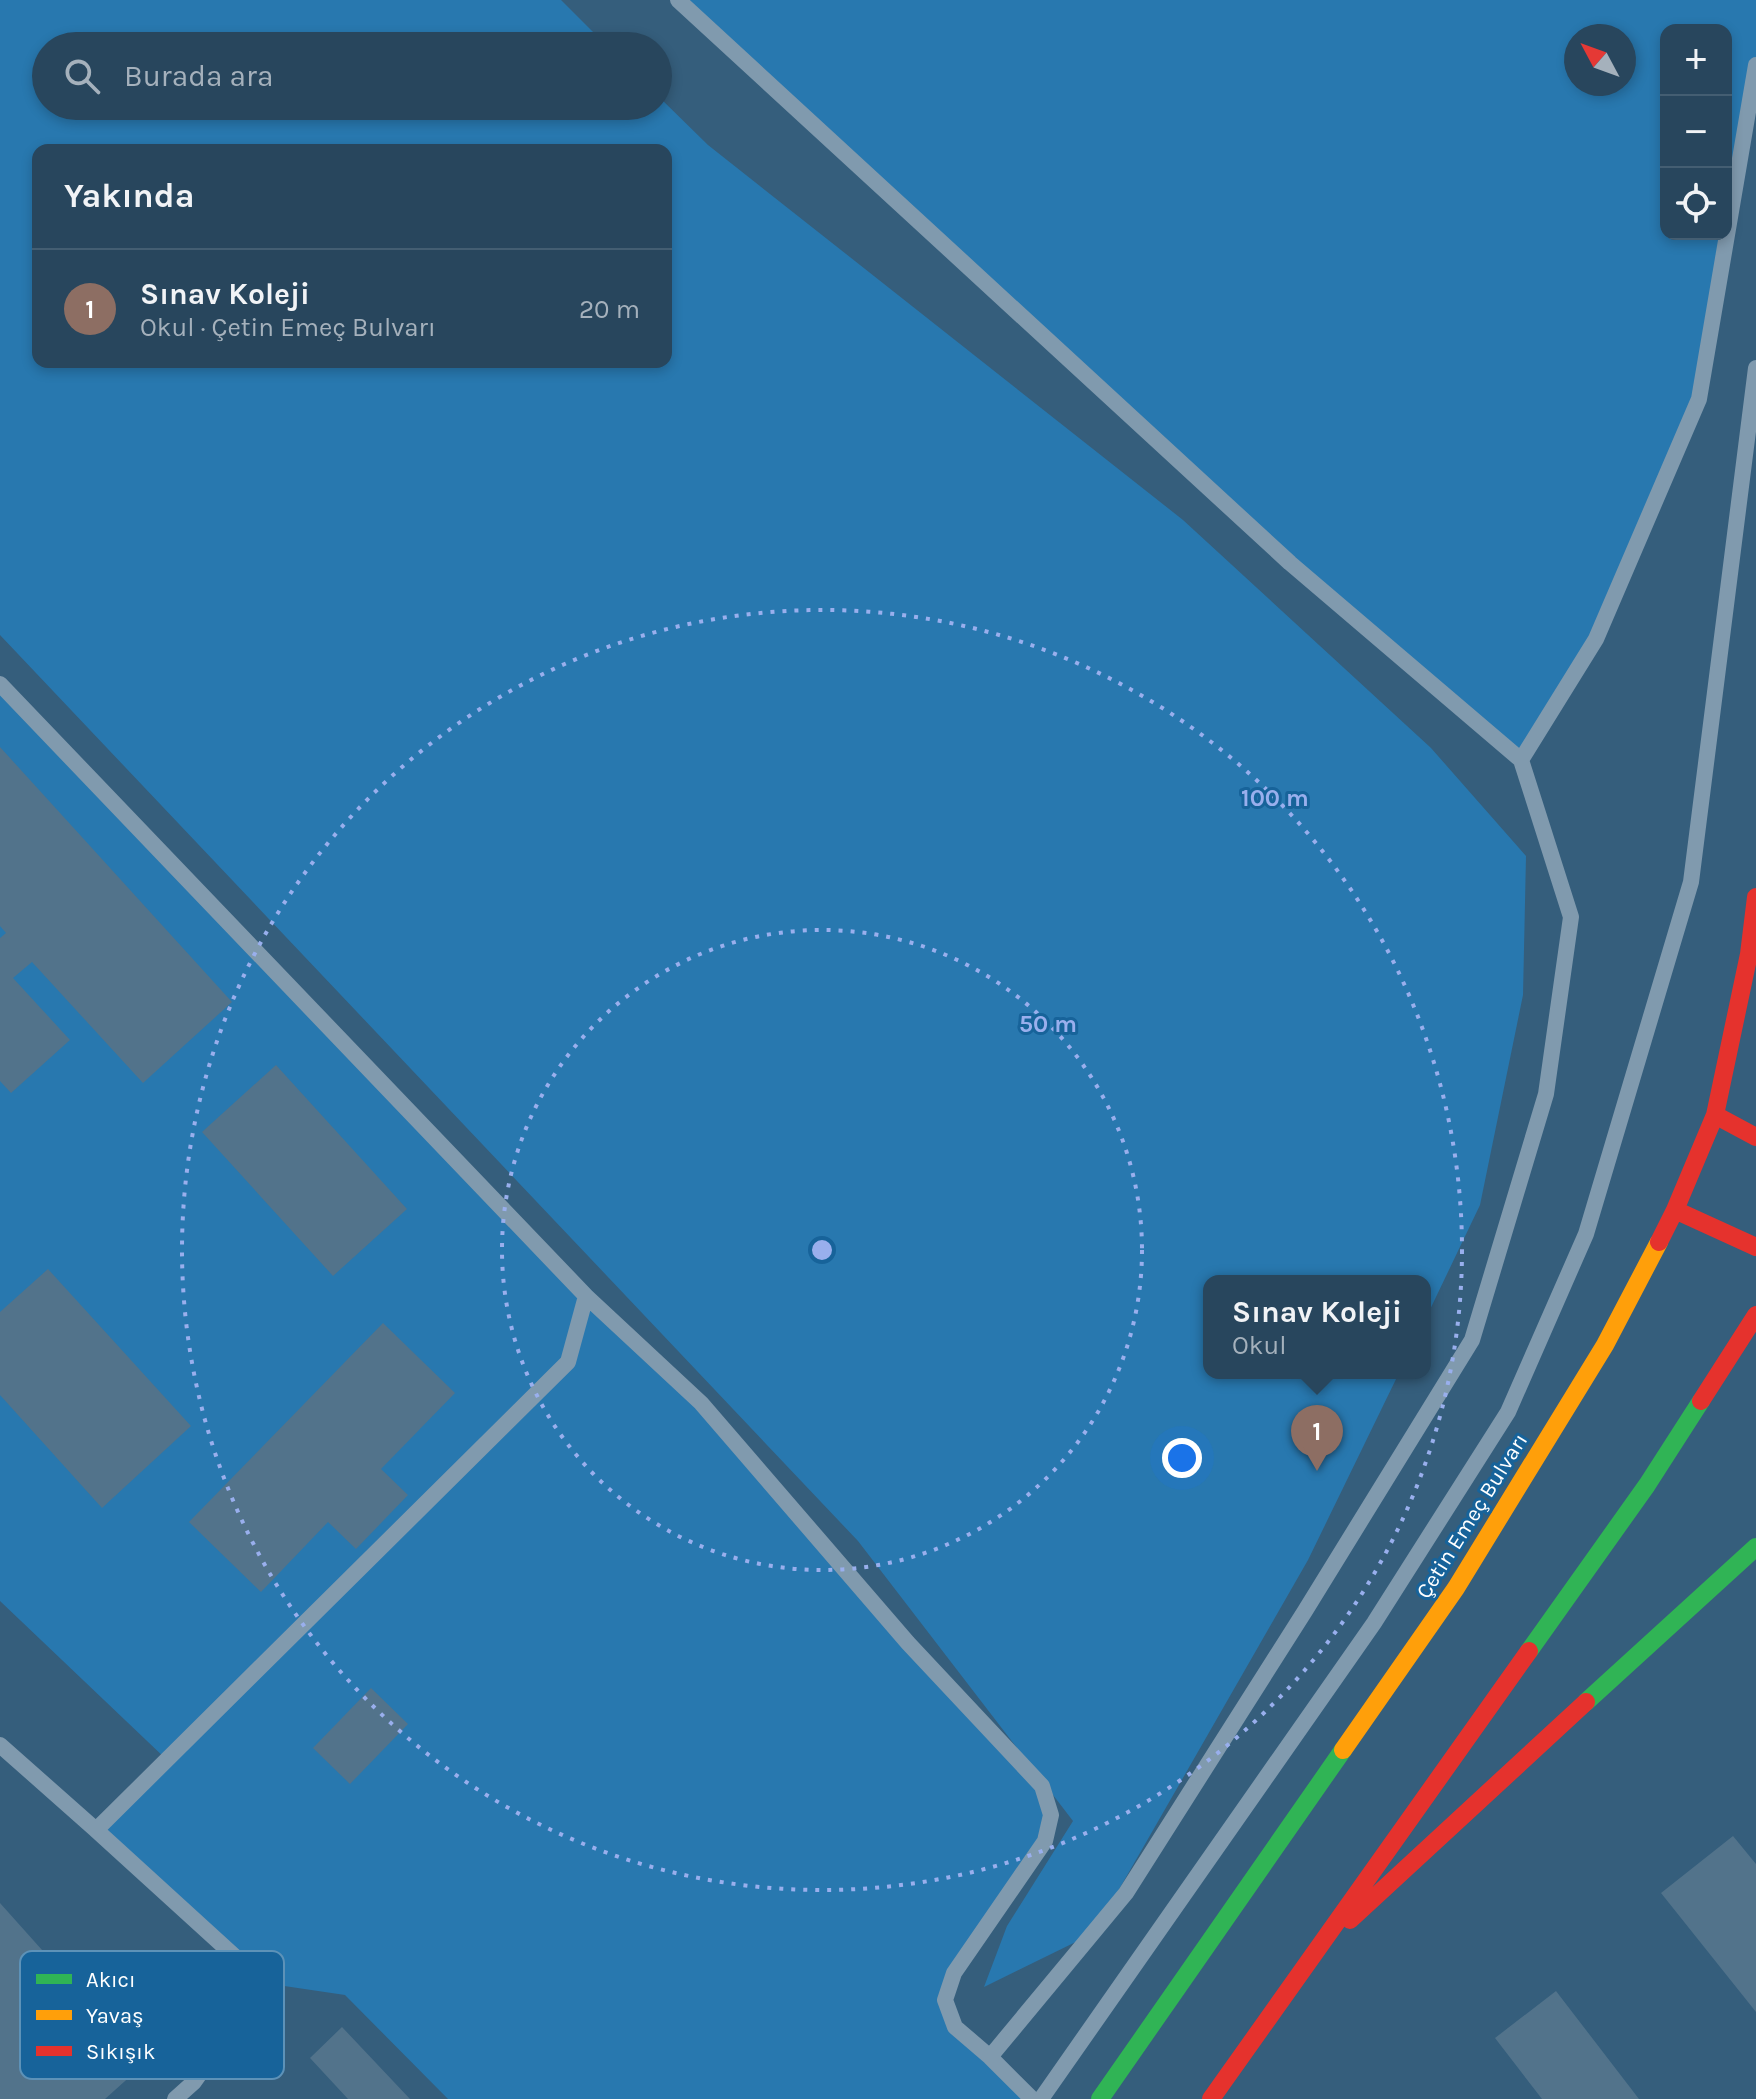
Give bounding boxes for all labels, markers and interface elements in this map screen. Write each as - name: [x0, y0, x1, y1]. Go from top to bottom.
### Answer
- north arrow: [1564, 24, 1636, 96]
- map controls: [1660, 24, 1732, 240]
- button: +: [1660, 24, 1732, 96]
- search box: [32, 32, 672, 120]
- icon: search: [60, 54, 104, 98]
- text: Burada ara: [124, 58, 273, 94]
- button: −: [1660, 96, 1732, 168]
- button: locate: [1660, 168, 1732, 240]
- text: Yakında: [64, 176, 195, 216]
- text: Sınav Koleji: [140, 276, 310, 312]
- text: 1: [85, 294, 95, 325]
- text: 20 m: [579, 294, 640, 325]
- text: Okul · Çetin Emeç Bulvarı: [140, 312, 436, 343]
- text: 100 m: [1241, 784, 1309, 812]
- text: 50 m: [1019, 1010, 1077, 1038]
- centre of rings: [808, 1236, 836, 1264]
- popup: [1203, 1275, 1431, 1379]
- text: Sınav Koleji: [1232, 1294, 1402, 1330]
- text: Okul: [1232, 1330, 1287, 1361]
- pin: 1: [1291, 1405, 1343, 1471]
- street label: Çetin Emeç Bulvarı: [1411, 1429, 1533, 1603]
- your location: [1162, 1438, 1202, 1478]
- legend: [20, 1951, 284, 2079]
- text: Akıcı: [86, 1967, 136, 1993]
- text: Yavaş: [86, 2003, 144, 2029]
- text: Sıkışık: [86, 2039, 155, 2065]

